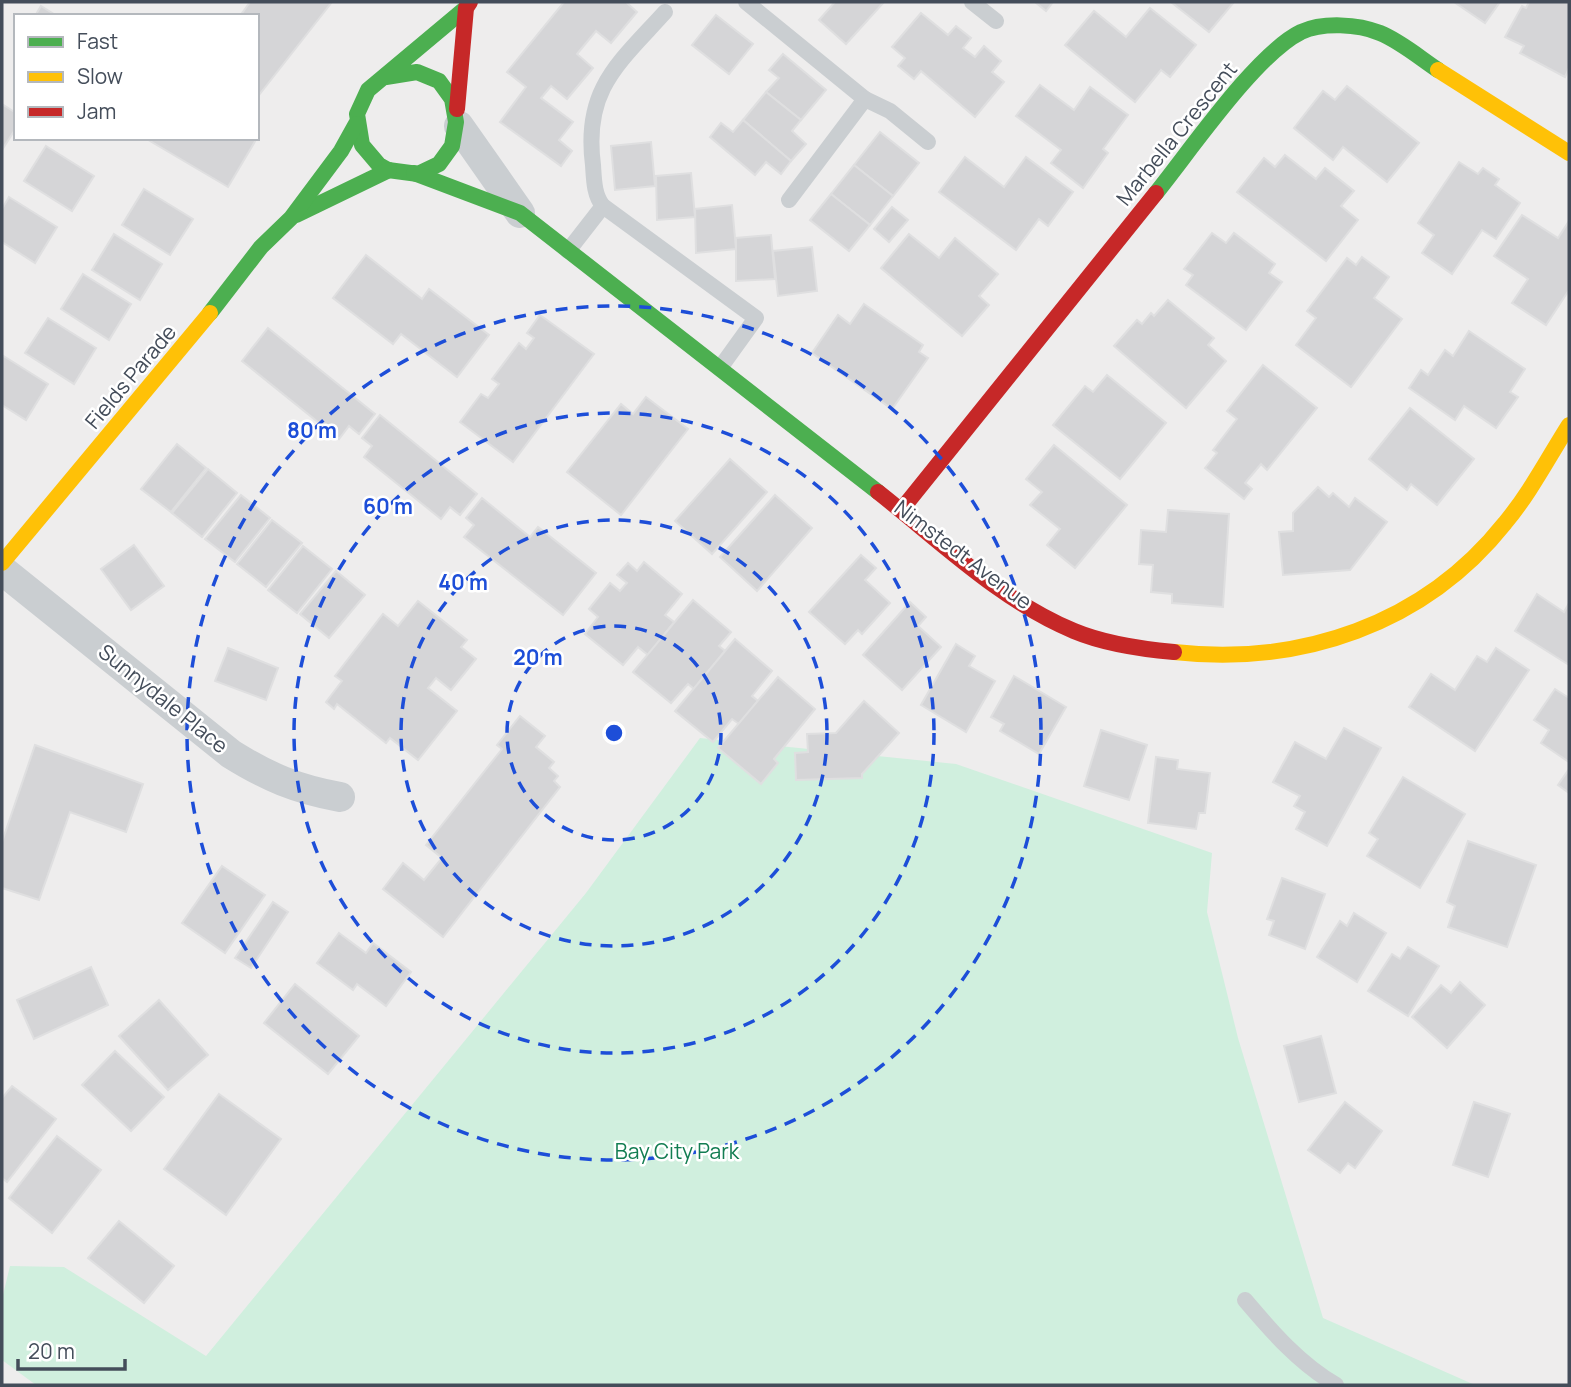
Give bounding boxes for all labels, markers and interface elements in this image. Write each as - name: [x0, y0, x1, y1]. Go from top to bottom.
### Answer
- legend: [14, 14, 259, 140]
- text: Fast: [77, 27, 118, 55]
- street label: Marbella Crescent: [1110, 56, 1243, 211]
- text: Slow: [77, 62, 123, 90]
- text: Jam: [77, 97, 116, 125]
- street label: Fields Parade: [78, 318, 182, 434]
- text: 80 m: [287, 416, 337, 444]
- text: 60 m: [363, 492, 413, 520]
- street label: Nimstedt Avenue: [889, 493, 1038, 615]
- text: 40 m: [438, 568, 488, 596]
- street label: Sunnydale Place: [93, 637, 234, 759]
- text: 20 m: [513, 643, 563, 671]
- centre of rings: [602, 721, 626, 745]
- park label: Bay City Park: [615, 1137, 740, 1165]
- scale bar: [18, 1328, 124, 1372]
- text: 20 m: [28, 1337, 75, 1365]

